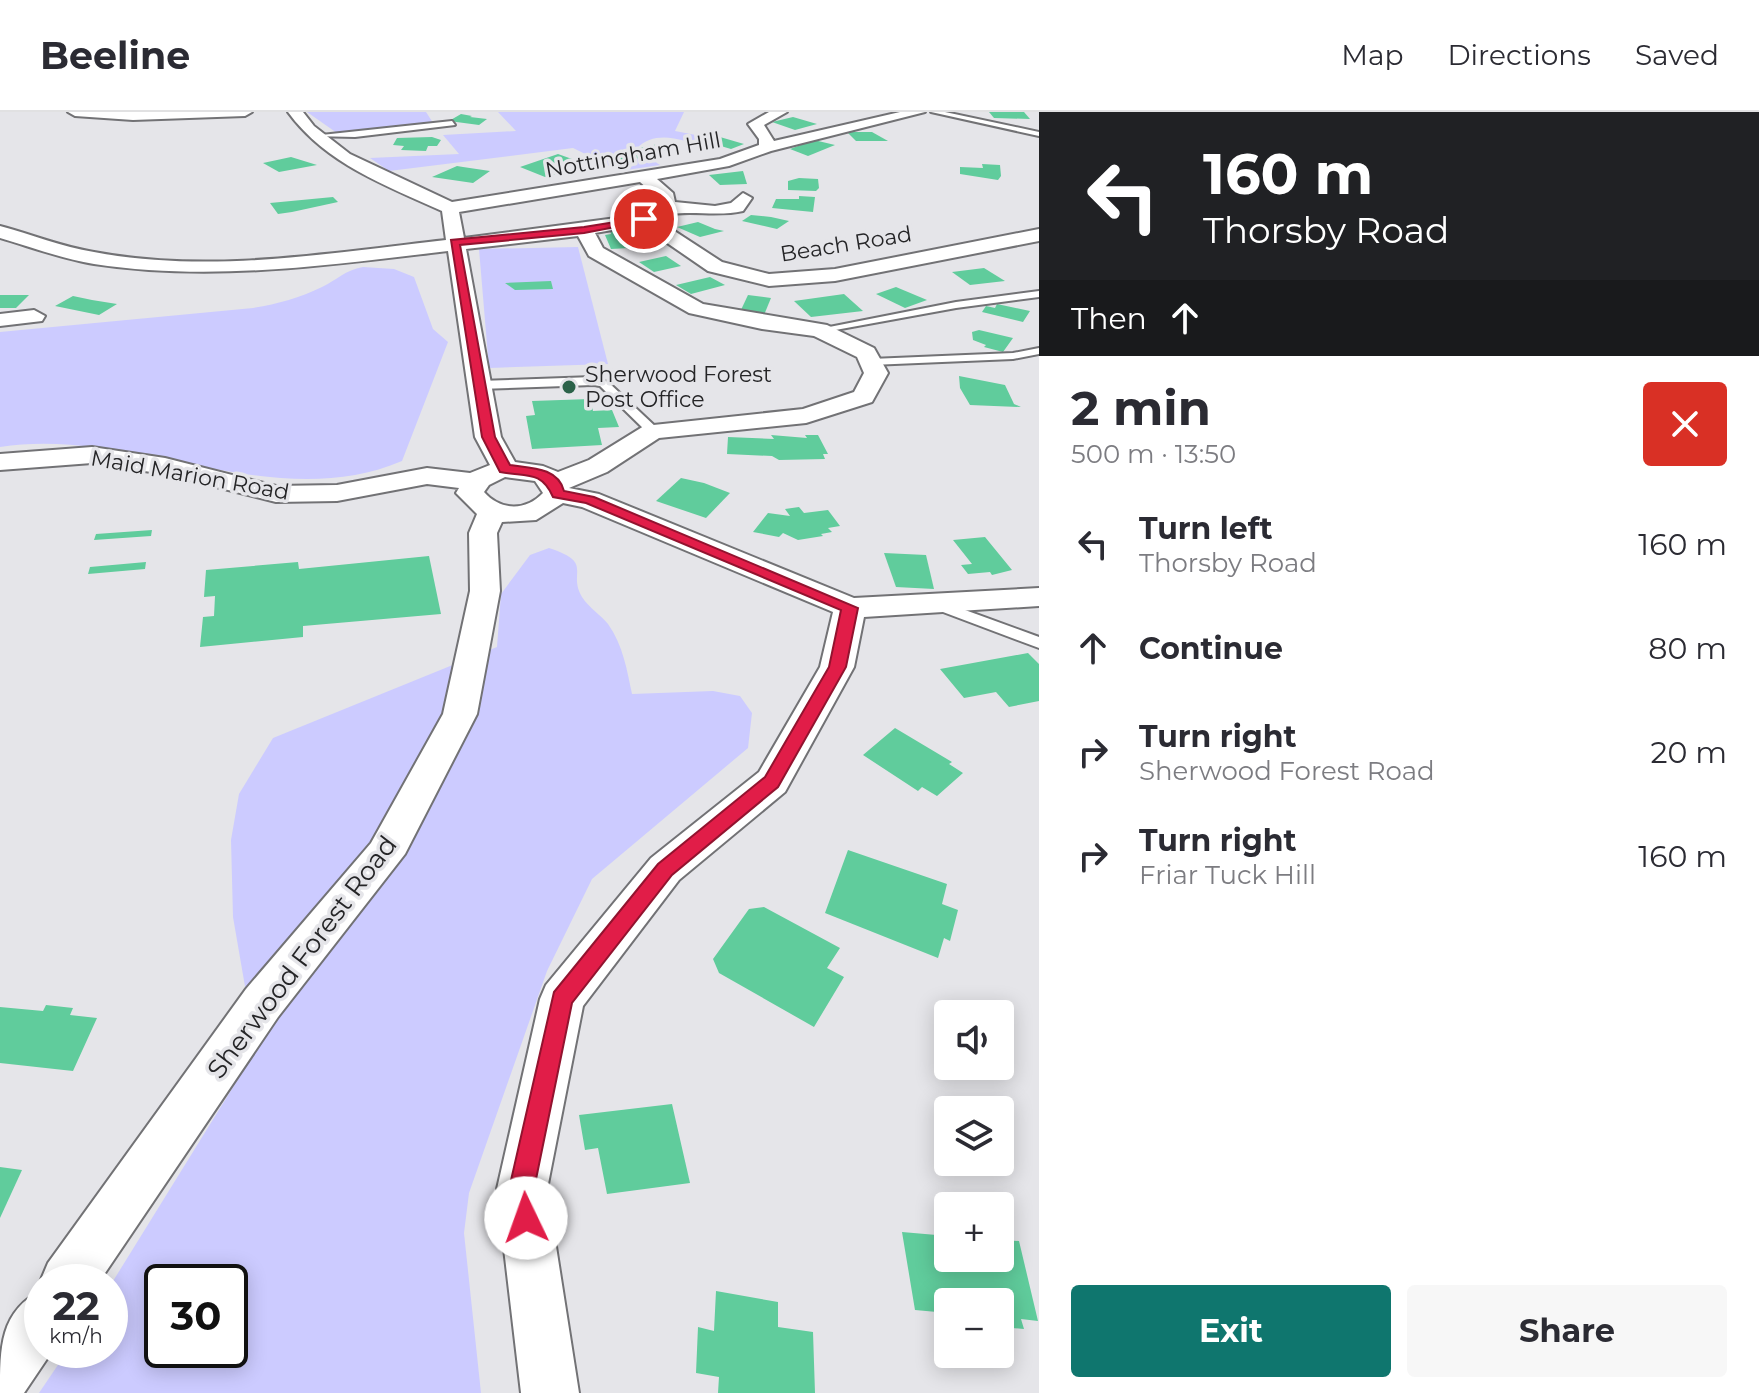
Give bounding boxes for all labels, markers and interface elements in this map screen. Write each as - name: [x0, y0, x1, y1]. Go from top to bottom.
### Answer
- text: Beeline: [40, 32, 190, 79]
- text: Map: [1341, 38, 1403, 72]
- text: Directions: [1447, 38, 1591, 72]
- text: Saved: [1635, 38, 1719, 72]
- street label: Nottingham Hill: [543, 126, 723, 184]
- text: 160 m: [1203, 140, 1373, 208]
- icon: left: [1071, 144, 1175, 248]
- pin: [610, 185, 678, 253]
- icon: arrive: [622, 197, 666, 241]
- text: Thorsby Road: [1203, 208, 1449, 252]
- street label: Beach Road: [778, 220, 914, 268]
- icon: ahead: [1163, 296, 1207, 340]
- text: Then: [1071, 300, 1147, 337]
- place label: Sherwood Forest Post Office: [585, 361, 772, 413]
- marker: Sherwood Forest Post Office: [560, 378, 578, 396]
- text: 2 min: [1071, 379, 1211, 437]
- button: close: [1643, 382, 1727, 466]
- text: 500 m · 13:50: [1071, 438, 1236, 470]
- street label: Maid Marion Road: [89, 444, 291, 506]
- text: Turn left: [1139, 510, 1272, 547]
- icon: left: [1071, 522, 1115, 566]
- text: 160 m: [1638, 526, 1727, 563]
- text: Thorsby Road: [1139, 547, 1317, 579]
- icon: ahead: [1071, 626, 1115, 670]
- text: Continue: [1139, 630, 1283, 667]
- text: 80 m: [1648, 630, 1727, 667]
- text: Turn right: [1139, 718, 1296, 755]
- icon: right: [1071, 730, 1115, 774]
- text: 20 m: [1650, 734, 1727, 771]
- text: Sherwood Forest Road: [1139, 755, 1435, 787]
- text: Turn right: [1139, 822, 1296, 859]
- street label: Sherwood Forest Road: [200, 829, 404, 1085]
- icon: right: [1071, 834, 1115, 878]
- text: 160 m: [1638, 838, 1727, 875]
- text: Friar Tuck Hill: [1139, 859, 1316, 891]
- map controls: [934, 1000, 1014, 1368]
- button: sound: [934, 1000, 1014, 1080]
- button: layers: [934, 1096, 1014, 1176]
- position arrow: [484, 1176, 568, 1260]
- button: +: [934, 1192, 1014, 1272]
- speed limit sign: 30: [144, 1264, 248, 1368]
- text: 22: [52, 1281, 100, 1330]
- button: Exit: [1071, 1285, 1391, 1377]
- button: Share: [1407, 1285, 1727, 1377]
- button: −: [934, 1288, 1014, 1368]
- text: km/h: [49, 1324, 103, 1348]

